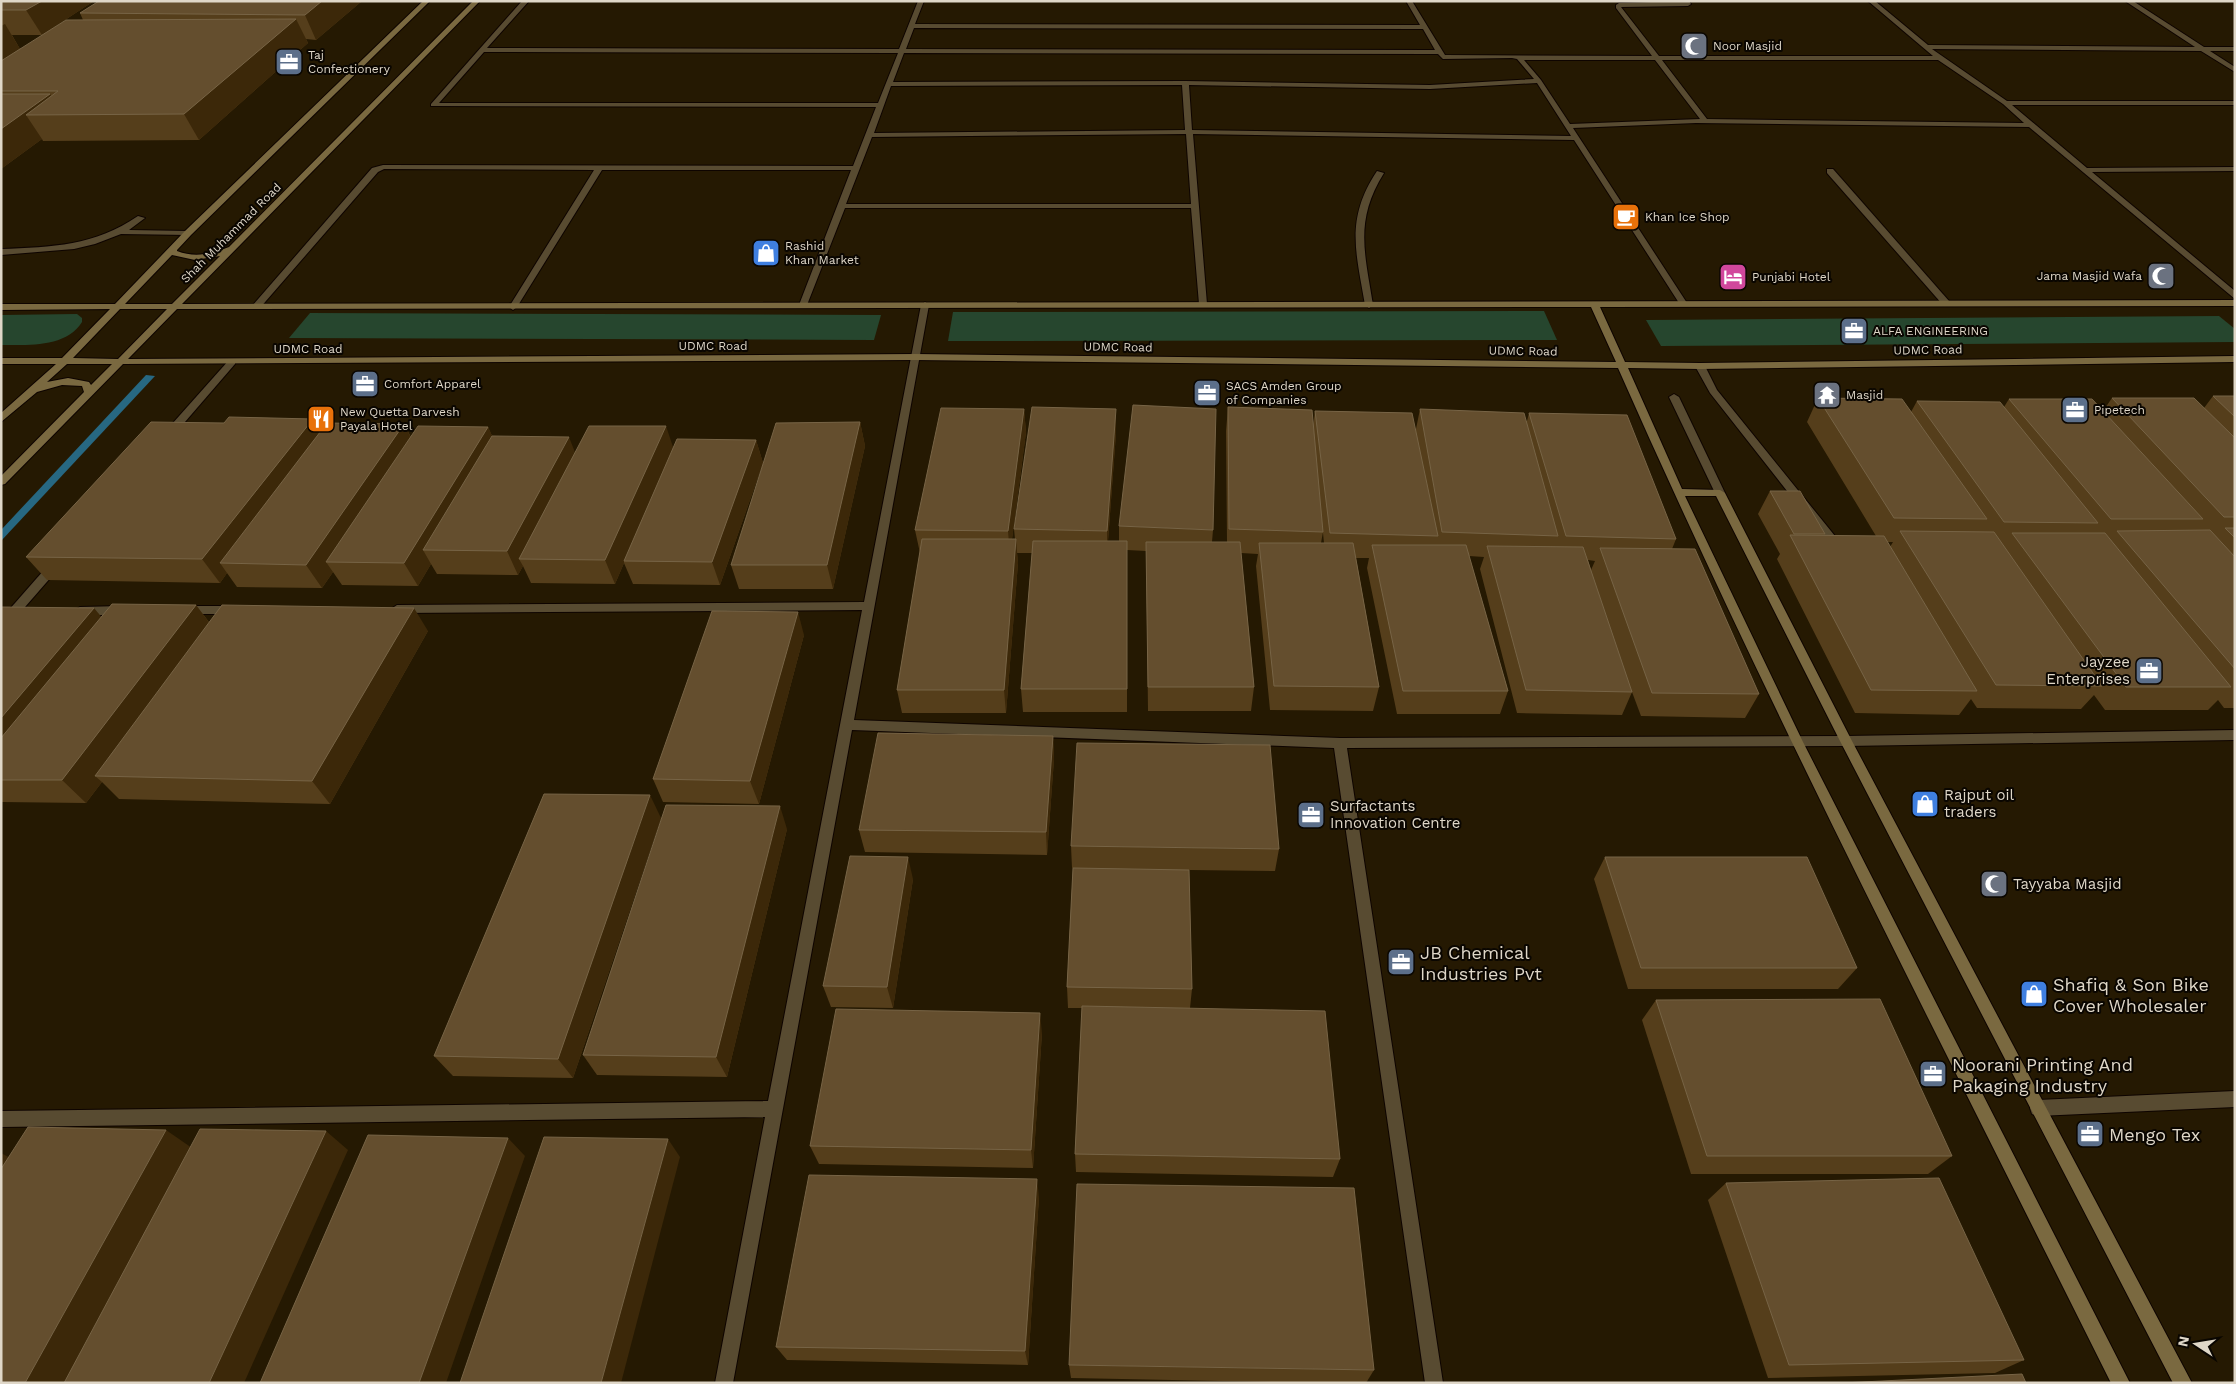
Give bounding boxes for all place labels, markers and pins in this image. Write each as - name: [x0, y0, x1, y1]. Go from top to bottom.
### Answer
- mosque icon: Noor Masjid: [1679, 31, 1709, 61]
- place label: Noor Masjid: [1713, 39, 1782, 53]
- office icon: Taj Confectionery: [274, 47, 304, 77]
- place label: Taj Confectionery: [308, 48, 391, 76]
- cafe icon: Khan Ice Shop: [1611, 202, 1641, 232]
- place label: Khan Ice Shop: [1645, 210, 1730, 224]
- shop icon: Rashid Khan Market: [751, 238, 781, 268]
- place label: Rashid Khan Market: [785, 239, 859, 267]
- mosque icon: Jama Masjid Wafa: [2146, 261, 2176, 291]
- hotel icon: Punjabi Hotel: [1718, 262, 1748, 292]
- place label: Jama Masjid Wafa: [2037, 269, 2142, 283]
- place label: Punjabi Hotel: [1752, 270, 1831, 284]
- office icon: ALFA ENGINEERING: [1839, 316, 1869, 346]
- place label: ALFA ENGINEERING: [1873, 324, 1988, 338]
- office icon: Comfort Apparel: [350, 369, 380, 399]
- place label: Comfort Apparel: [384, 377, 481, 391]
- office icon: SACS Amden Group of Companies: [1192, 378, 1222, 408]
- place label: SACS Amden Group of Companies: [1226, 379, 1342, 407]
- temple icon: Masjid: [1812, 380, 1842, 410]
- place label: Masjid: [1846, 388, 1883, 402]
- office icon: Pipetech: [2060, 395, 2090, 425]
- place label: Pipetech: [2094, 403, 2145, 417]
- restaurant icon: New Quetta Darvesh Payala Hotel: [306, 404, 336, 434]
- place label: New Quetta Darvesh Payala Hotel: [340, 405, 460, 433]
- place label: Jayzee Enterprises: [2046, 653, 2130, 688]
- office icon: Jayzee Enterprises: [2134, 656, 2164, 686]
- place label: Rajput oil traders: [1944, 786, 2015, 821]
- shop icon: Rajput oil traders: [1910, 789, 1940, 819]
- place label: Surfactants Innovation Centre: [1330, 797, 1460, 832]
- office icon: Surfactants Innovation Centre: [1296, 800, 1326, 830]
- mosque icon: Tayyaba Masjid: [1979, 869, 2009, 899]
- place label: Tayyaba Masjid: [2013, 875, 2122, 893]
- place label: JB Chemical Industries Pvt: [1420, 942, 1542, 984]
- office icon: JB Chemical Industries Pvt: [1386, 947, 1416, 977]
- place label: Shafiq & Son Bike Cover Wholesaler: [2053, 974, 2209, 1016]
- shop icon: Shafiq & Son Bike Cover Wholesaler: [2019, 979, 2049, 1009]
- place label: Noorani Printing And Pakaging Industry: [1952, 1054, 2133, 1096]
- office icon: Noorani Printing And Pakaging Industry: [1918, 1059, 1948, 1089]
- office icon: Mengo Tex: [2075, 1119, 2105, 1149]
- place label: Mengo Tex: [2109, 1124, 2200, 1145]

